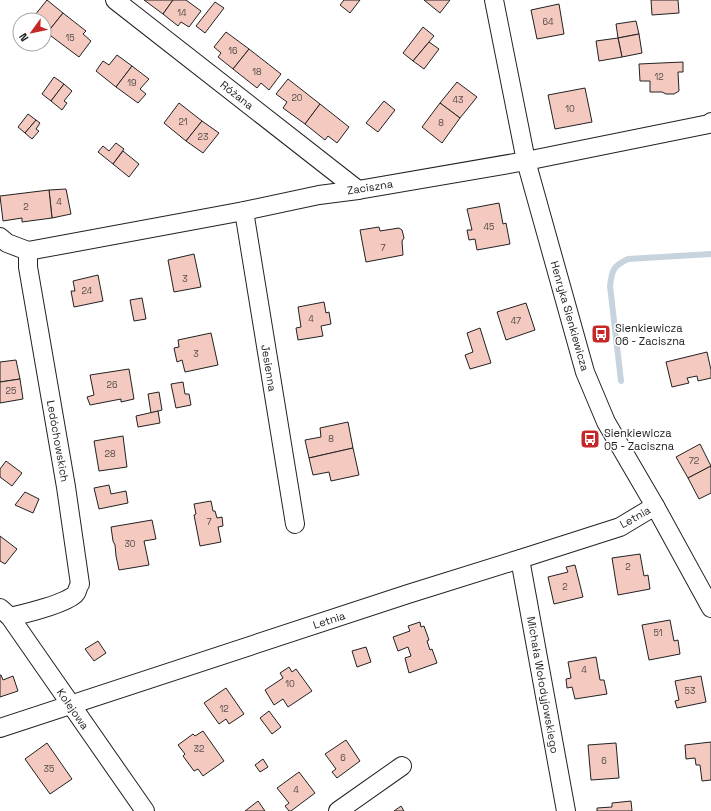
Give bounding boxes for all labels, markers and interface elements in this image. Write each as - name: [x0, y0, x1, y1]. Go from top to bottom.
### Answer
- house number: 14: [177, 7, 187, 19]
- north arrow: [12, 12, 52, 52]
- house number: 64: [542, 16, 554, 28]
- text: N: [16, 31, 31, 44]
- house number: 15: [65, 32, 75, 44]
- house number: 16: [228, 45, 238, 57]
- house number: 18: [252, 66, 262, 78]
- house number: 12: [654, 71, 664, 83]
- house number: 19: [127, 77, 137, 89]
- street label: Różana: [217, 78, 257, 113]
- house number: 20: [291, 92, 303, 104]
- house number: 43: [452, 94, 464, 106]
- house number: 10: [565, 103, 575, 115]
- house number: 21: [178, 116, 188, 128]
- house number: 8: [438, 117, 444, 129]
- house number: 23: [198, 131, 208, 143]
- street label: Zaciszna: [346, 176, 395, 198]
- house number: 4: [56, 196, 62, 208]
- house number: 2: [23, 201, 29, 213]
- house number: 45: [483, 221, 495, 233]
- house number: 7: [380, 242, 386, 254]
- street label: Henryka Sienkiewicza: [548, 259, 593, 373]
- house number: 3: [182, 273, 188, 285]
- house number: 24: [82, 285, 93, 297]
- house number: 4: [308, 313, 314, 325]
- house number: 47: [511, 315, 521, 327]
- place label: Sienkiewicza 06 - Zaciszna: [615, 321, 686, 348]
- bus stop icon: Sienkiewicza 06 - Zaciszna: [590, 323, 612, 345]
- street label: Jesienna: [258, 343, 280, 393]
- house number: 3: [193, 348, 199, 360]
- house number: 26: [107, 379, 118, 391]
- house number: 25: [6, 385, 16, 397]
- street label: Ledóchowskich: [44, 399, 72, 483]
- place label: Sienkiewicza 05 - Zaciszna: [604, 426, 675, 453]
- bus stop icon: Sienkiewicza 05 - Zaciszna: [579, 428, 601, 450]
- house number: 8: [328, 433, 334, 445]
- house number: 28: [104, 448, 116, 460]
- house number: 72: [689, 455, 699, 467]
- street label: Letnia: [617, 503, 653, 531]
- house number: 7: [206, 516, 212, 528]
- house number: 30: [124, 538, 136, 550]
- house number: 2: [625, 561, 631, 573]
- house number: 2: [562, 581, 568, 593]
- street label: Letnia: [311, 608, 348, 632]
- street label: Michała Wołodyjowskiego: [524, 615, 562, 755]
- house number: 51: [653, 627, 663, 639]
- house number: 4: [581, 664, 587, 676]
- house number: 10: [285, 678, 295, 690]
- house number: 53: [685, 685, 695, 697]
- street label: Kolejowa: [54, 686, 93, 733]
- house number: 12: [219, 703, 229, 715]
- house number: 32: [194, 743, 204, 755]
- house number: 6: [340, 752, 346, 764]
- house number: 6: [601, 755, 607, 767]
- house number: 35: [44, 763, 54, 775]
- house number: 4: [293, 784, 299, 796]

